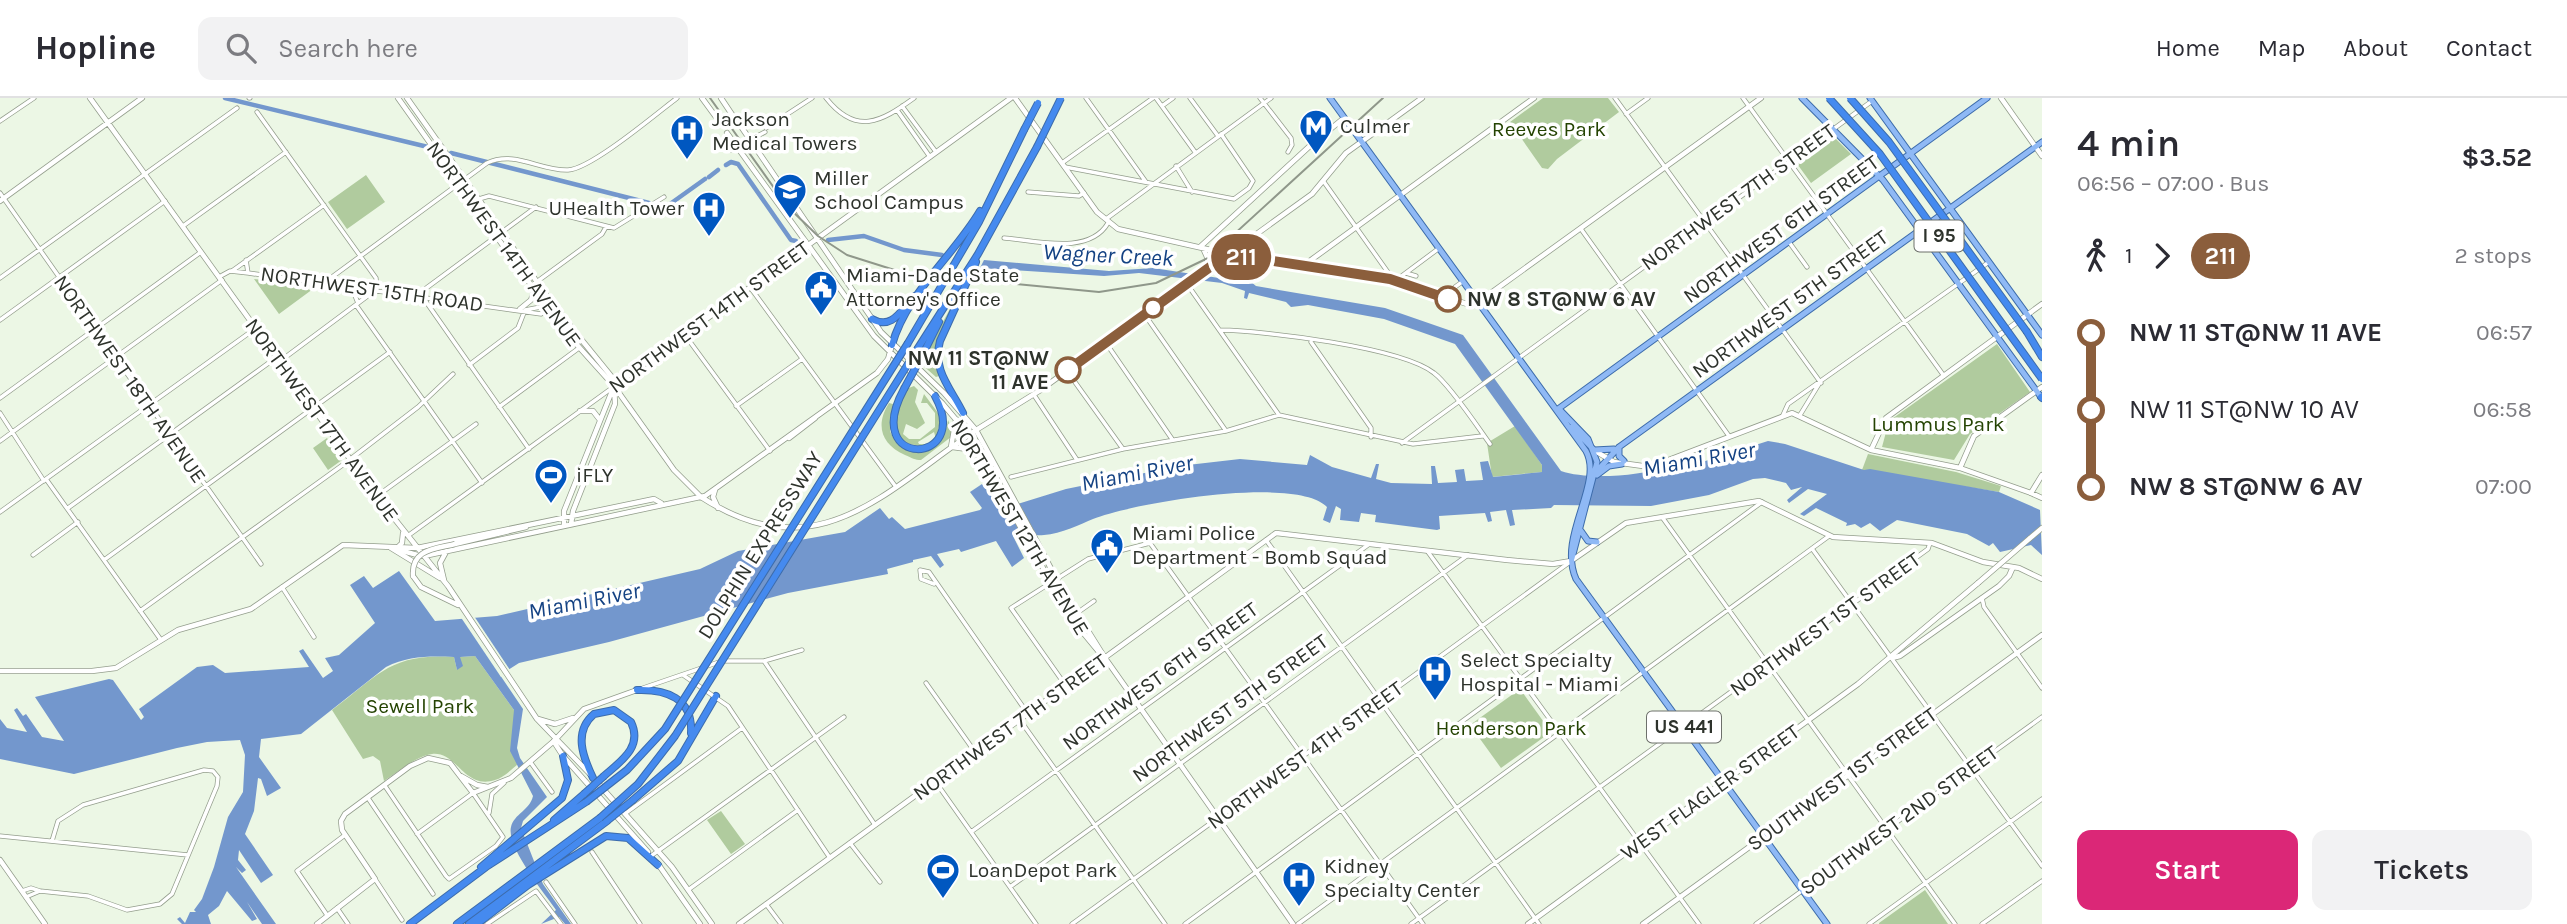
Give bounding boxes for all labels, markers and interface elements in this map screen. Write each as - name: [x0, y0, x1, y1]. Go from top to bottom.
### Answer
- search box: [198, 17, 688, 80]
- text: Hopline: [35, 29, 156, 67]
- icon: search: [222, 29, 260, 67]
- text: Search here: [278, 33, 418, 64]
- text: Home: [2156, 34, 2220, 62]
- text: Map: [2258, 34, 2305, 62]
- text: About: [2343, 34, 2408, 62]
- text: Contact: [2446, 34, 2532, 62]
- place label: Jackson Medical Towers: [712, 107, 858, 155]
- metro station icon: Culmer: [1297, 107, 1335, 156]
- hospital icon: Jackson Medical Towers: [668, 112, 706, 161]
- place label: Culmer: [1340, 114, 1410, 138]
- park label: Reeves Park: [1492, 117, 1606, 141]
- street label: NORTHWEST 7TH STREET: [1636, 118, 1840, 275]
- text: 4 min: [2077, 121, 2180, 166]
- street label: NORTHWEST 14TH AVENUE: [422, 137, 586, 351]
- text: $3.52: [2461, 142, 2532, 173]
- street label: NORTHWEST 6TH STREET: [1679, 150, 1884, 308]
- place label: Miller School Campus: [814, 166, 964, 214]
- text: 06:56 – 07:00 · Bus: [2077, 170, 2269, 197]
- school or university icon: Miller School Campus: [771, 171, 809, 220]
- hospital icon: UHealth Tower: [690, 189, 728, 238]
- place label: UHealth Tower: [549, 196, 684, 220]
- road number: I 95: [1914, 220, 1964, 252]
- street label: NORTHWEST 5TH STREET: [1688, 225, 1893, 383]
- line badge: 211: [1201, 234, 1281, 280]
- street label: NORTHWEST 14TH STREET: [604, 236, 815, 398]
- icon: walk: [2077, 237, 2115, 275]
- icon: forward: [2143, 237, 2181, 275]
- water label: Wagner Creek: [1042, 238, 1174, 272]
- text: 1: [2125, 242, 2133, 269]
- text: 211: [2205, 242, 2236, 270]
- text: 2 stops: [2454, 242, 2532, 269]
- text: 211: [1225, 243, 1257, 271]
- street label: NORTHWEST 15TH ROAD: [259, 261, 485, 317]
- place label: Miami-Dade State Attorney's Office: [846, 263, 1019, 311]
- public building icon: Miami-Dade State Attorney's Office: [802, 268, 840, 317]
- street label: NORTHWEST 18TH AVENUE: [49, 270, 211, 488]
- marker: NW 8 ST@NW 6 AV: [1435, 286, 1461, 312]
- place label: NW 8 ST@NW 6 AV: [1467, 287, 1656, 311]
- unlabelled marker: [1143, 298, 1163, 318]
- street label: NORTHWEST 17TH AVENUE: [240, 314, 404, 526]
- text: NW 11 ST@NW 11 AVE: [2129, 317, 2382, 348]
- text: 06:57: [2476, 319, 2532, 346]
- place label: NW 11 ST@NW 11 AVE: [907, 346, 1049, 394]
- marker: NW 11 ST@NW 11 AVE: [1055, 357, 1081, 383]
- text: NW 11 ST@NW 10 AV: [2129, 394, 2359, 425]
- text: 06:58: [2473, 396, 2532, 423]
- park label: Lummus Park: [1871, 412, 2005, 436]
- street label: NORTHWEST 12TH AVENUE: [946, 415, 1094, 639]
- water label: Miami River: [1641, 436, 1758, 482]
- street label: DOLPHIN EXPRESSWAY: [693, 447, 828, 643]
- water label: Miami River: [1079, 449, 1196, 497]
- sports icon: iFLY: [532, 456, 570, 505]
- place label: iFLY: [576, 463, 614, 487]
- text: NW 8 ST@NW 6 AV: [2129, 471, 2363, 502]
- text: 07:00: [2475, 473, 2532, 500]
- place label: Miami Police Department - Bomb Squad: [1132, 521, 1388, 569]
- public building icon: Miami Police Department - Bomb Squad: [1088, 526, 1126, 575]
- street label: NORTHWEST 1ST STREET: [1725, 547, 1925, 701]
- water label: Miami River: [526, 577, 643, 625]
- street label: NORTHWEST 6TH STREET: [1058, 597, 1263, 755]
- street label: NORTHWEST 5TH STREET: [1128, 629, 1333, 787]
- street label: NORTHWEST 7TH STREET: [908, 648, 1112, 805]
- place label: Select Specialty Hospital - Miami: [1460, 648, 1619, 696]
- hospital icon: Select Specialty Hospital - Miami: [1416, 653, 1454, 702]
- street label: NORTHWEST 4TH STREET: [1203, 676, 1408, 834]
- park label: Sewell Park: [366, 694, 475, 718]
- street label: SOUTHWEST 1ST STREET: [1742, 702, 1942, 856]
- road number: US 441: [1647, 712, 1721, 742]
- park label: Henderson Park: [1435, 716, 1587, 740]
- street label: WEST FLAGLER STREET: [1616, 719, 1804, 865]
- street label: SOUTHWEST 2ND STREET: [1795, 740, 2003, 900]
- button: Start: [2077, 830, 2298, 910]
- button: Tickets: [2312, 830, 2532, 910]
- sports icon: LoanDepot Park: [924, 851, 962, 900]
- place label: Kidney Specialty Center: [1324, 854, 1480, 902]
- place label: LoanDepot Park: [968, 858, 1118, 882]
- hospital icon: Kidney Specialty Center: [1280, 859, 1318, 908]

